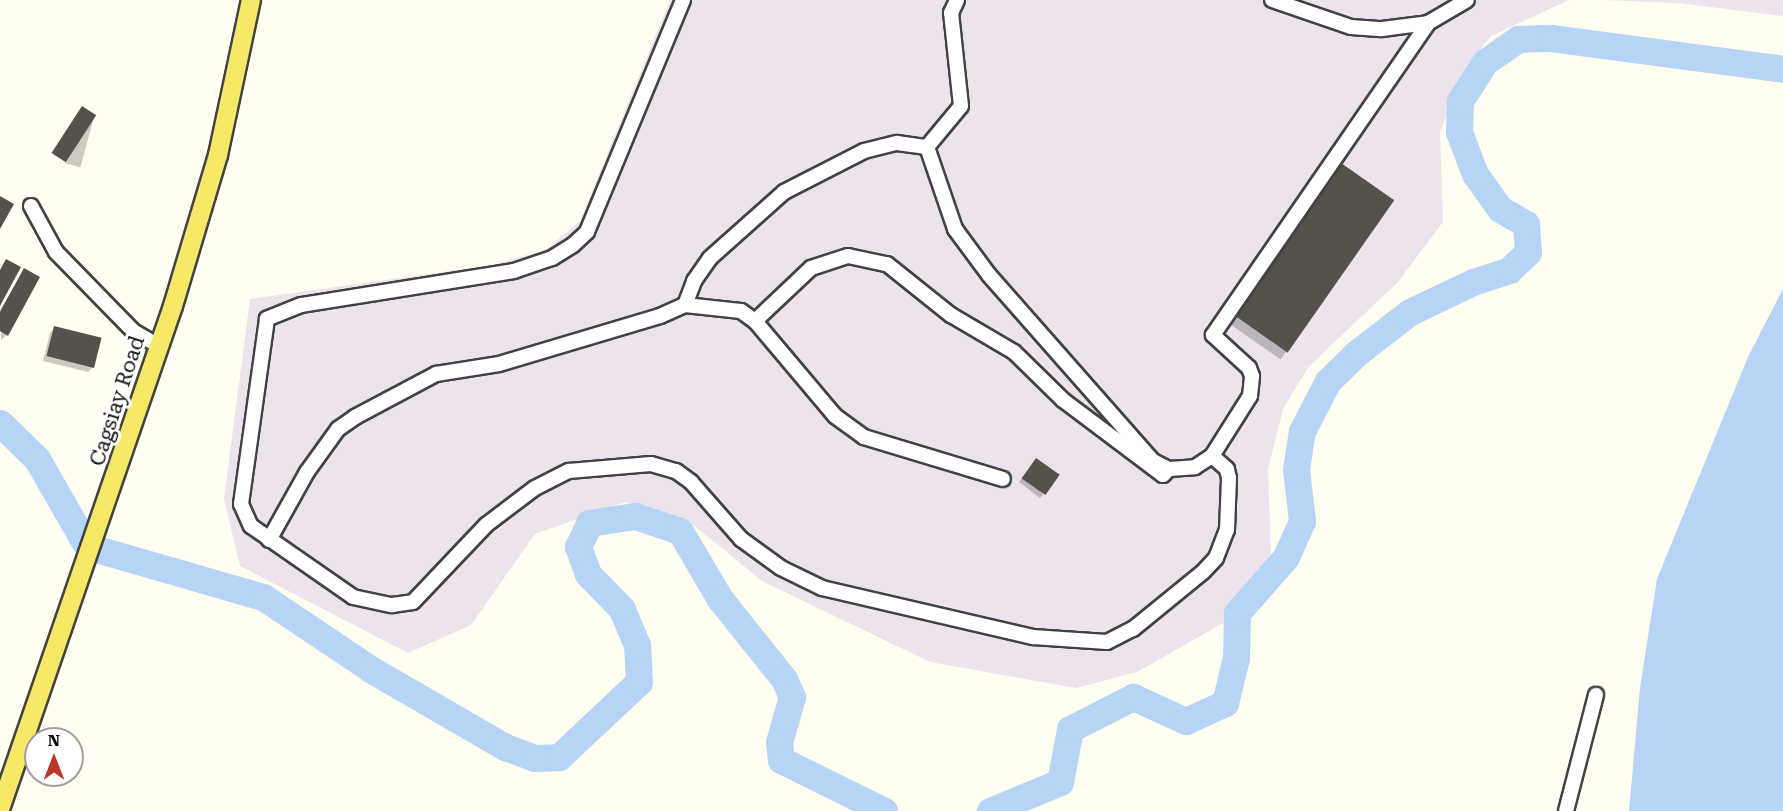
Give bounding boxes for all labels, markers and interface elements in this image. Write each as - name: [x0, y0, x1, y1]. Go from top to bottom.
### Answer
- street label: Cagsiay Road: [84, 333, 150, 469]
- north arrow: [24, 727, 84, 787]
- text: N: [48, 731, 60, 750]

